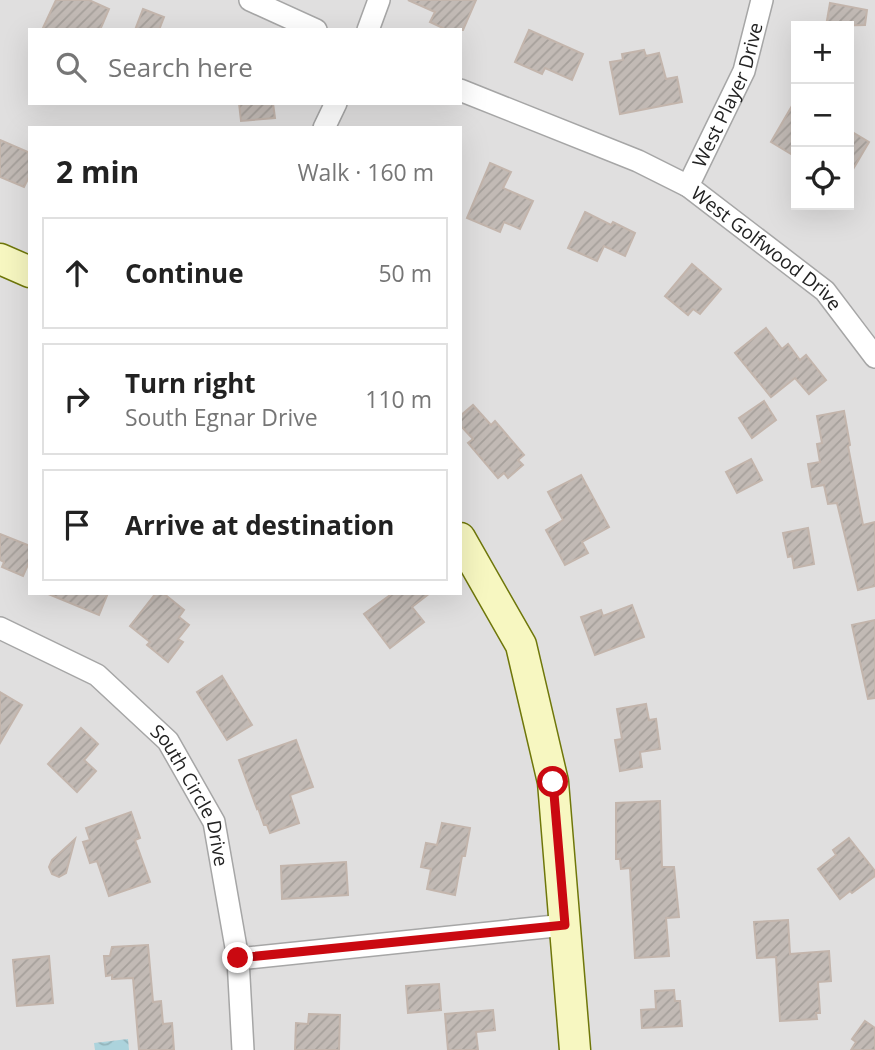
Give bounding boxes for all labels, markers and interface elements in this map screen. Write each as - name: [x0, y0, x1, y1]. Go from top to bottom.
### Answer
- street label: West Player Drive: [686, 20, 769, 172]
- map controls: [791, 21, 854, 210]
- button: +: [791, 21, 854, 84]
- search box: [28, 28, 462, 105]
- icon: search: [52, 48, 90, 86]
- text: Search here: [108, 49, 253, 85]
- button: −: [791, 84, 854, 147]
- button: locate: [791, 147, 854, 210]
- text: 2 min: [56, 151, 139, 192]
- text: Walk · 160 m: [297, 156, 434, 188]
- street label: West Golfwood Drive: [686, 180, 848, 316]
- icon: ahead: [58, 254, 96, 292]
- text: Continue: [125, 255, 244, 291]
- text: 50 m: [378, 257, 432, 289]
- text: Turn right: [125, 365, 256, 401]
- icon: right: [58, 380, 96, 418]
- text: 110 m: [365, 383, 432, 415]
- text: South Egnar Drive: [125, 401, 318, 433]
- icon: arrive: [58, 506, 96, 544]
- text: Arrive at destination: [125, 507, 394, 543]
- street label: South Circle Drive: [145, 718, 235, 868]
- route start: [537, 766, 568, 797]
- route end: [222, 942, 253, 973]

